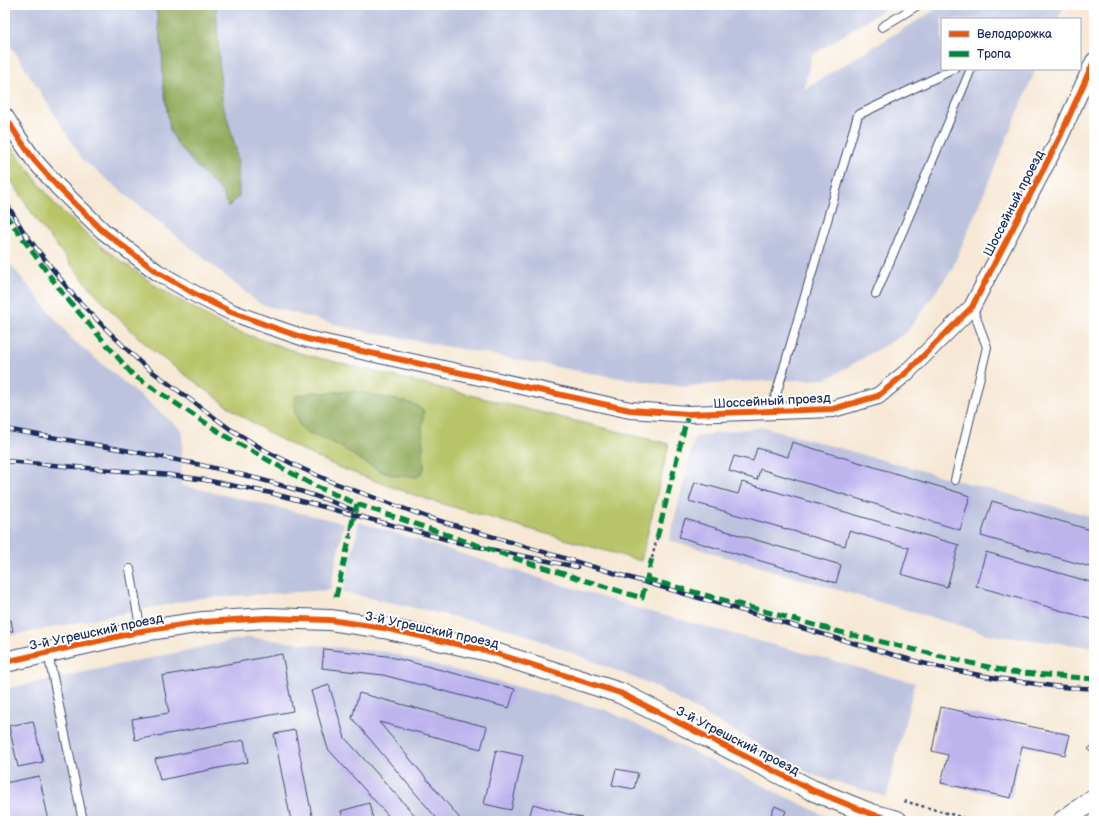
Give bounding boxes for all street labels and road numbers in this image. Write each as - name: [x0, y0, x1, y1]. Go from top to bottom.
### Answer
- street label: Шоссейный проезд: [980, 147, 1048, 259]
- street label: Шоссейный проезд: [713, 390, 831, 412]
- street label: 3-й Угрешский проезд: [363, 608, 500, 652]
- street label: 3-й Угрешский проезд: [28, 610, 165, 654]
- street label: 3-й Угрешский проезд: [673, 703, 802, 779]

